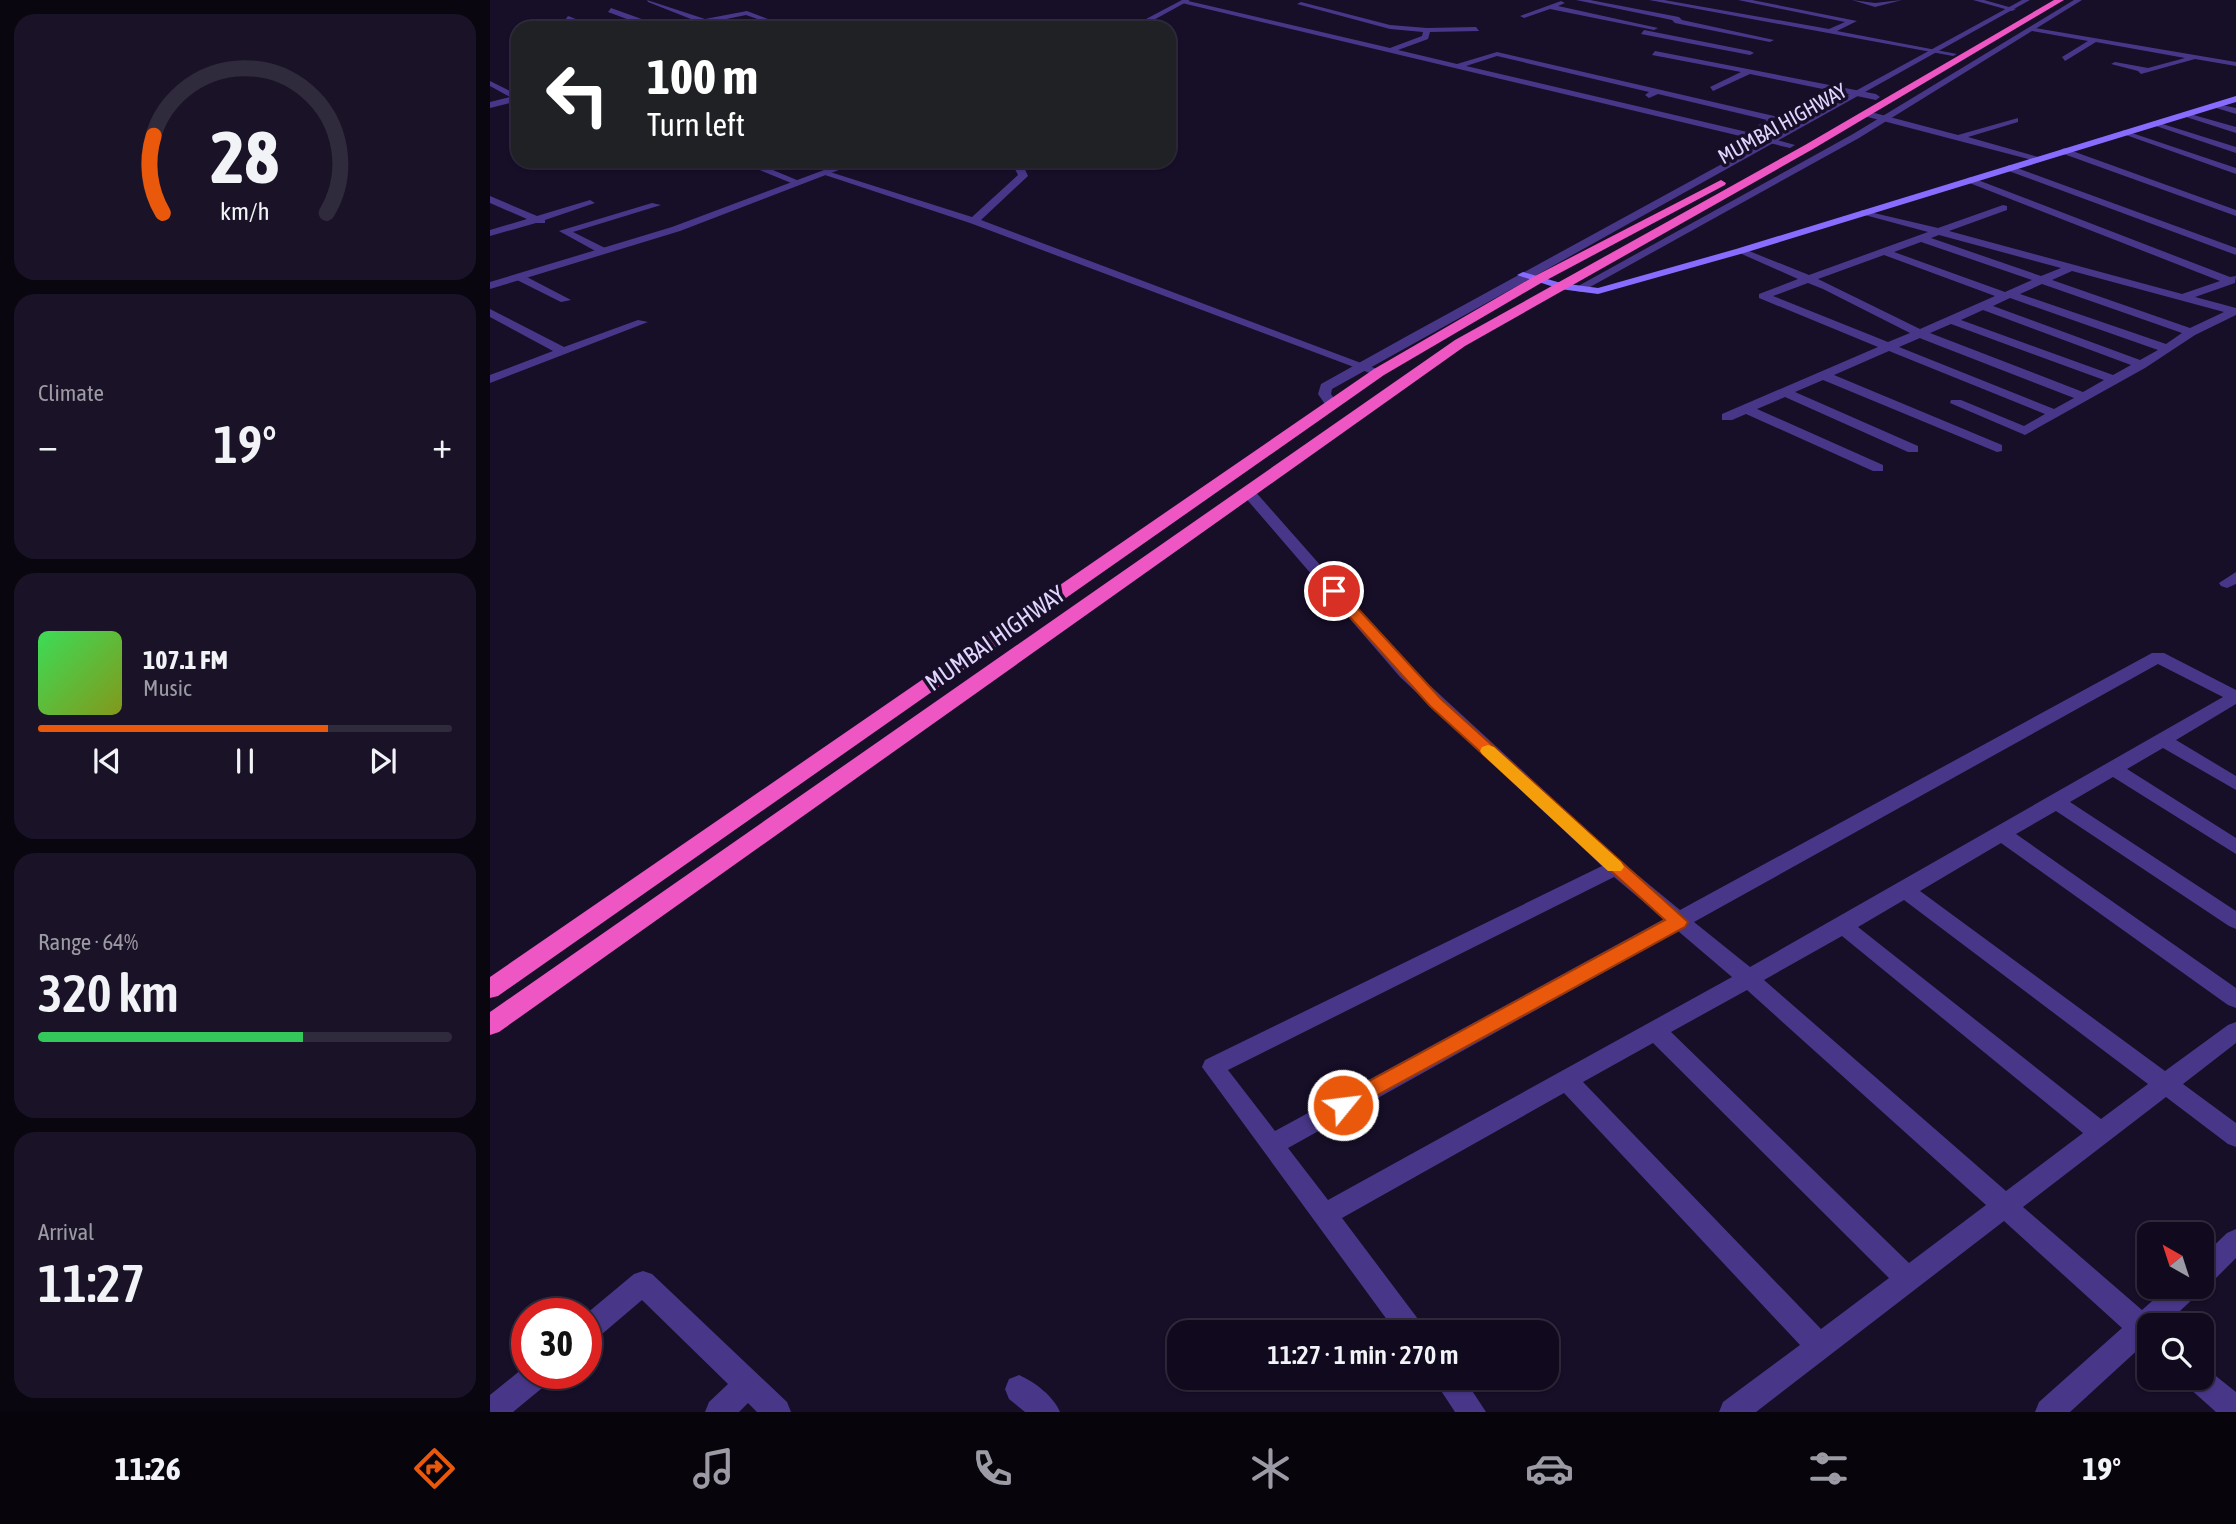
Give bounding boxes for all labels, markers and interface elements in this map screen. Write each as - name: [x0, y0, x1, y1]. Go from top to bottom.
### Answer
- text: 100 m: [647, 48, 758, 104]
- icon: left: [532, 49, 623, 140]
- street label: MUMBAI HIGHWAY: [1714, 77, 1851, 168]
- text: Turn left: [647, 106, 745, 143]
- text: 28: [211, 115, 279, 198]
- text: km/h: [220, 197, 270, 225]
- text: Climate: [38, 380, 104, 406]
- text: 19°: [213, 414, 277, 474]
- text: −: [38, 423, 58, 466]
- text: +: [432, 423, 452, 466]
- pin: [1304, 561, 1364, 621]
- icon: arrive: [1315, 572, 1353, 610]
- street label: MUMBAI HIGHWAY: [920, 580, 1070, 696]
- text: 107.1 FM: [143, 645, 228, 675]
- text: Music: [143, 675, 191, 701]
- icon: previous: [88, 742, 126, 780]
- icon: pause: [226, 742, 264, 780]
- icon: next: [364, 742, 402, 780]
- text: Range · 64%: [38, 929, 138, 955]
- text: 320 km: [38, 963, 179, 1023]
- position arrow: [1306, 1068, 1380, 1142]
- text: Arrival: [38, 1219, 94, 1245]
- north arrow: [2137, 1222, 2214, 1298]
- map controls: [2137, 1222, 2214, 1390]
- text: 11:27: [38, 1253, 145, 1313]
- speed limit sign: 30: [511, 1298, 602, 1389]
- button: search: [2137, 1313, 2214, 1390]
- text: 11:27 · 1 min · 270 m: [1268, 1340, 1458, 1370]
- icon: directions: [410, 1444, 459, 1493]
- icon: music: [689, 1444, 738, 1493]
- icon: phone: [968, 1444, 1017, 1493]
- icon: climate: [1246, 1444, 1295, 1493]
- icon: car: [1525, 1444, 1574, 1493]
- icon: filters: [1804, 1444, 1853, 1493]
- text: 11:26: [115, 1450, 181, 1487]
- text: 19°: [2082, 1450, 2121, 1487]

